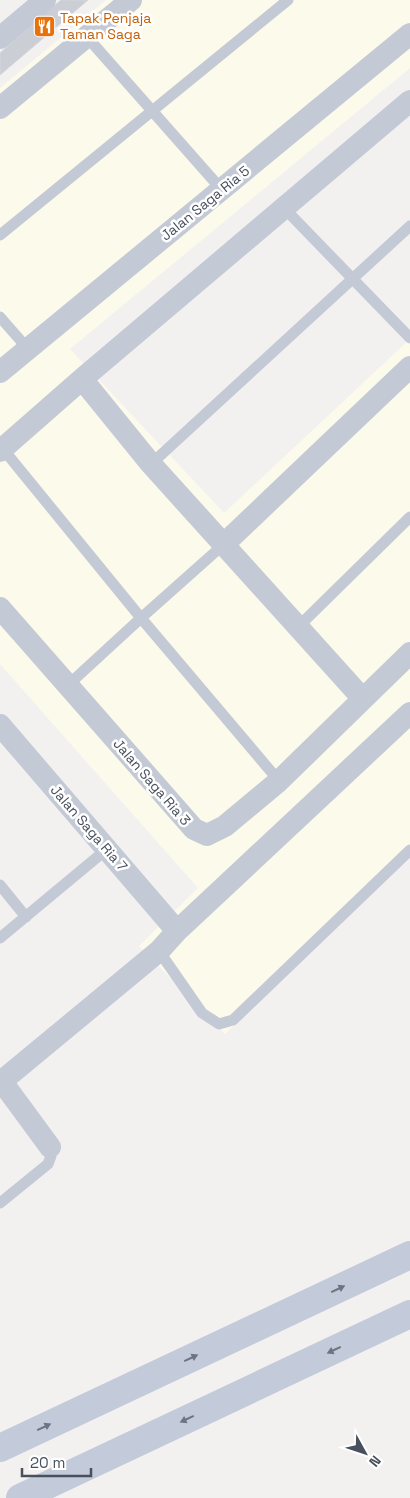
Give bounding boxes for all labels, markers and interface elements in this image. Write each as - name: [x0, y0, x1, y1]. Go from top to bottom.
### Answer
- place label: Tapak Penjaja Taman Saga: [60, 9, 151, 43]
- restaurant icon: Tapak Penjaja Taman Saga: [32, 14, 56, 38]
- street label: Jalan Saga Ria 5: [157, 162, 253, 244]
- street label: Jalan Saga Ria 3: [109, 735, 195, 829]
- street label: Jalan Saga Ria 7: [47, 781, 131, 875]
- one-way arrow: [331, 1285, 345, 1293]
- one-way arrow: [327, 1346, 341, 1354]
- one-way arrow: [184, 1354, 198, 1362]
- one-way arrow: [180, 1415, 194, 1423]
- one-way arrow: [37, 1423, 51, 1431]
- north arrow: [340, 1428, 390, 1478]
- scale bar: [22, 1446, 91, 1478]
- text: N: [365, 1452, 385, 1471]
- text: 20 m: [30, 1453, 65, 1472]

